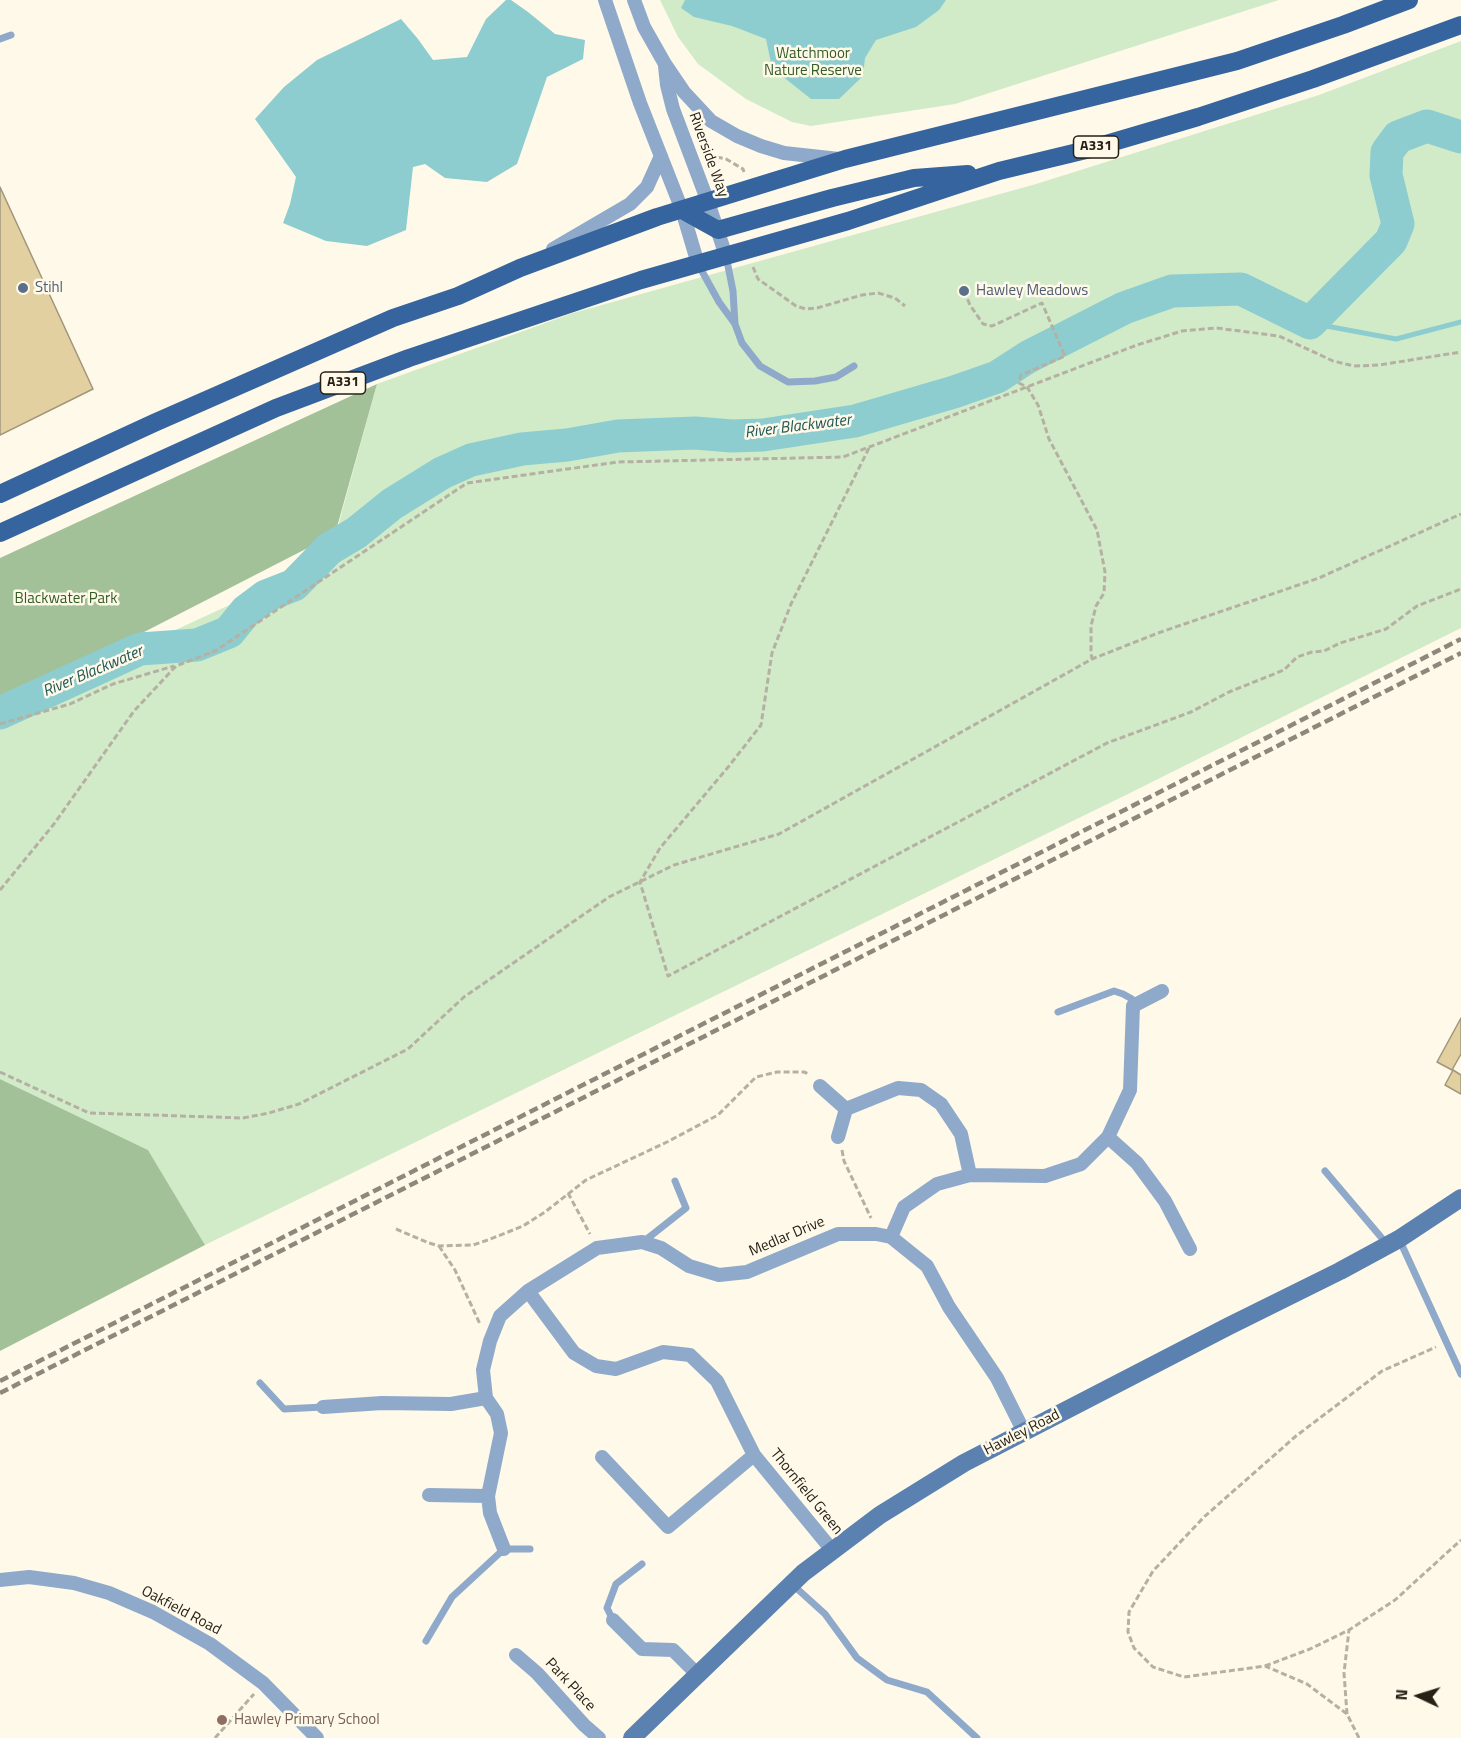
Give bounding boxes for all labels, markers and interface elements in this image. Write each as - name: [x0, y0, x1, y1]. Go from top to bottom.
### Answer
- park label: Watchmoor Nature Reserve: [764, 45, 862, 80]
- street label: Riverside Way: [684, 110, 732, 200]
- road number: A331: [1074, 136, 1118, 158]
- place label: Stihl: [35, 279, 63, 297]
- marker: Stihl: [16, 281, 30, 295]
- place label: Hawley Meadows: [976, 282, 1088, 300]
- marker: Hawley Meadows: [957, 284, 971, 298]
- road number: A331: [320, 372, 366, 394]
- water label: River Blackwater: [744, 411, 852, 443]
- park label: Blackwater Park: [15, 590, 117, 608]
- water label: River Blackwater: [40, 642, 146, 702]
- street label: Medlar Drive: [747, 1213, 827, 1261]
- street label: Hawley Road: [981, 1406, 1063, 1460]
- street label: Thornfield Green: [766, 1445, 846, 1539]
- street label: Oakfield Road: [138, 1582, 224, 1640]
- street label: Park Place: [541, 1655, 599, 1715]
- north arrow: [1389, 1666, 1449, 1726]
- text: N: [1389, 1688, 1413, 1701]
- place label: Hawley Primary School: [234, 1711, 380, 1729]
- marker: Hawley Primary School: [215, 1713, 229, 1727]

